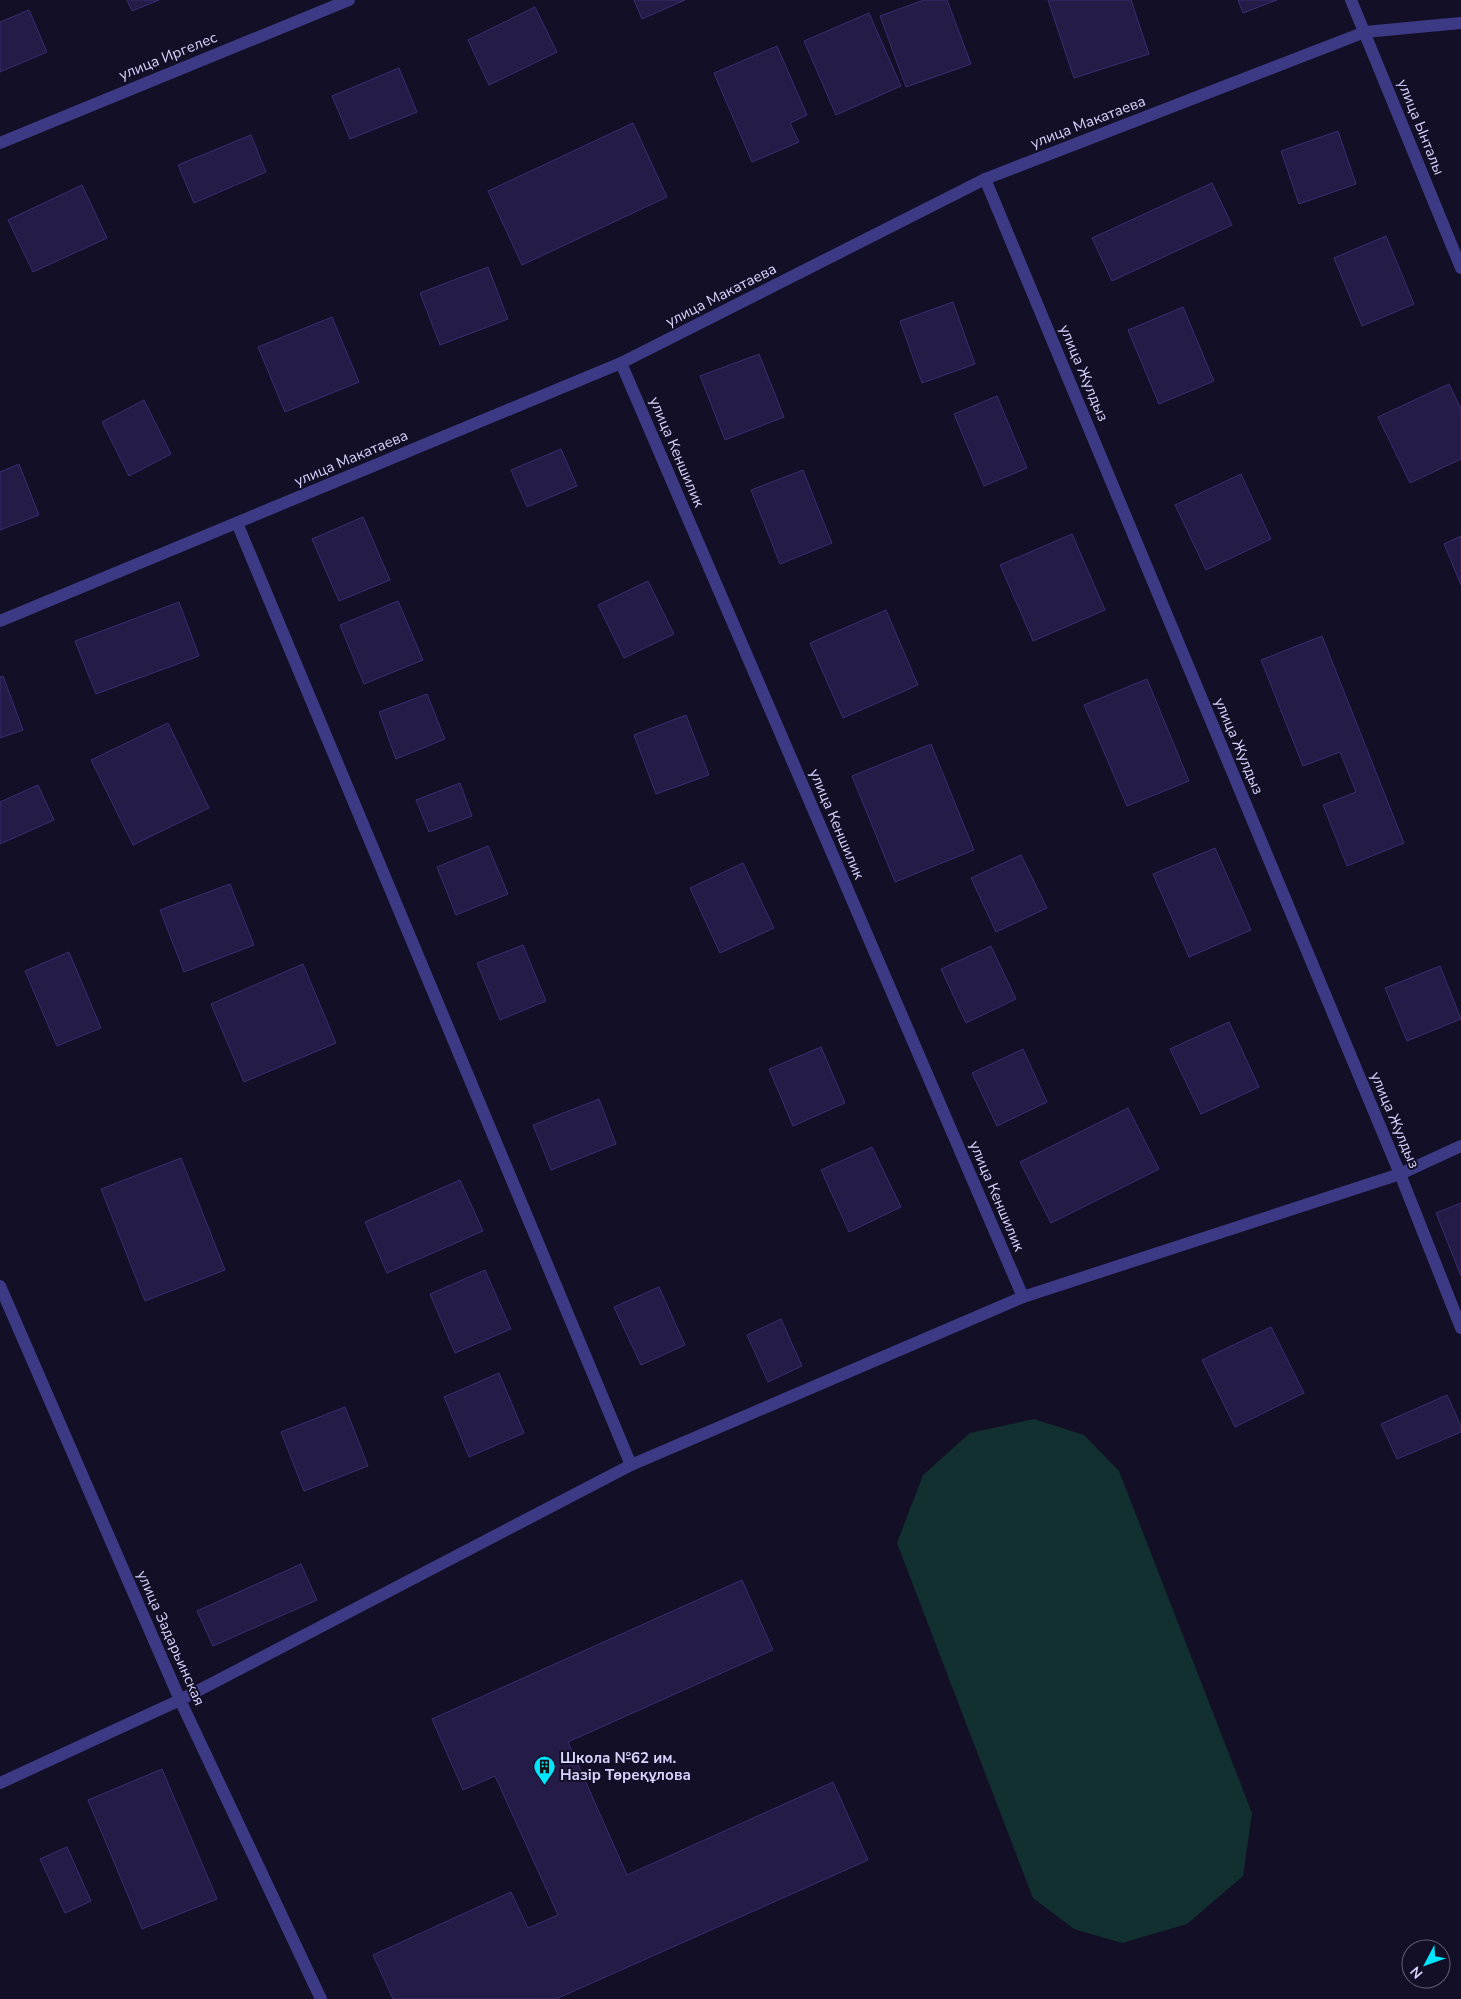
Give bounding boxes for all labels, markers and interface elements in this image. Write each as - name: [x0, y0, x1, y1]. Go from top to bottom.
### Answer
- street label: улица Иргелес: [116, 27, 220, 85]
- street label: улица Ынталы: [1393, 76, 1449, 178]
- street label: улица Макатаева: [1028, 91, 1148, 153]
- street label: улица Макатаева: [662, 258, 780, 332]
- street label: улица Жулдыз: [1055, 322, 1113, 424]
- street label: улица Кеншилик: [645, 394, 709, 510]
- street label: улица Макатаева: [291, 425, 411, 491]
- street label: улица Жулдыз: [1210, 695, 1268, 797]
- street label: улица Кеншилик: [805, 766, 869, 882]
- street label: улица Жулдыз: [1366, 1069, 1424, 1171]
- street label: улица Кеншилик: [965, 1138, 1029, 1254]
- street label: улица Задарьинская: [132, 1567, 210, 1709]
- place label: Школа №62 им. Назір Төреқұлова: [560, 1748, 691, 1785]
- building icon: Школа №62 им. Назір Төреқұлова: [532, 1755, 556, 1786]
- north arrow: [1401, 1939, 1451, 1989]
- text: N: [1406, 1962, 1427, 1982]

